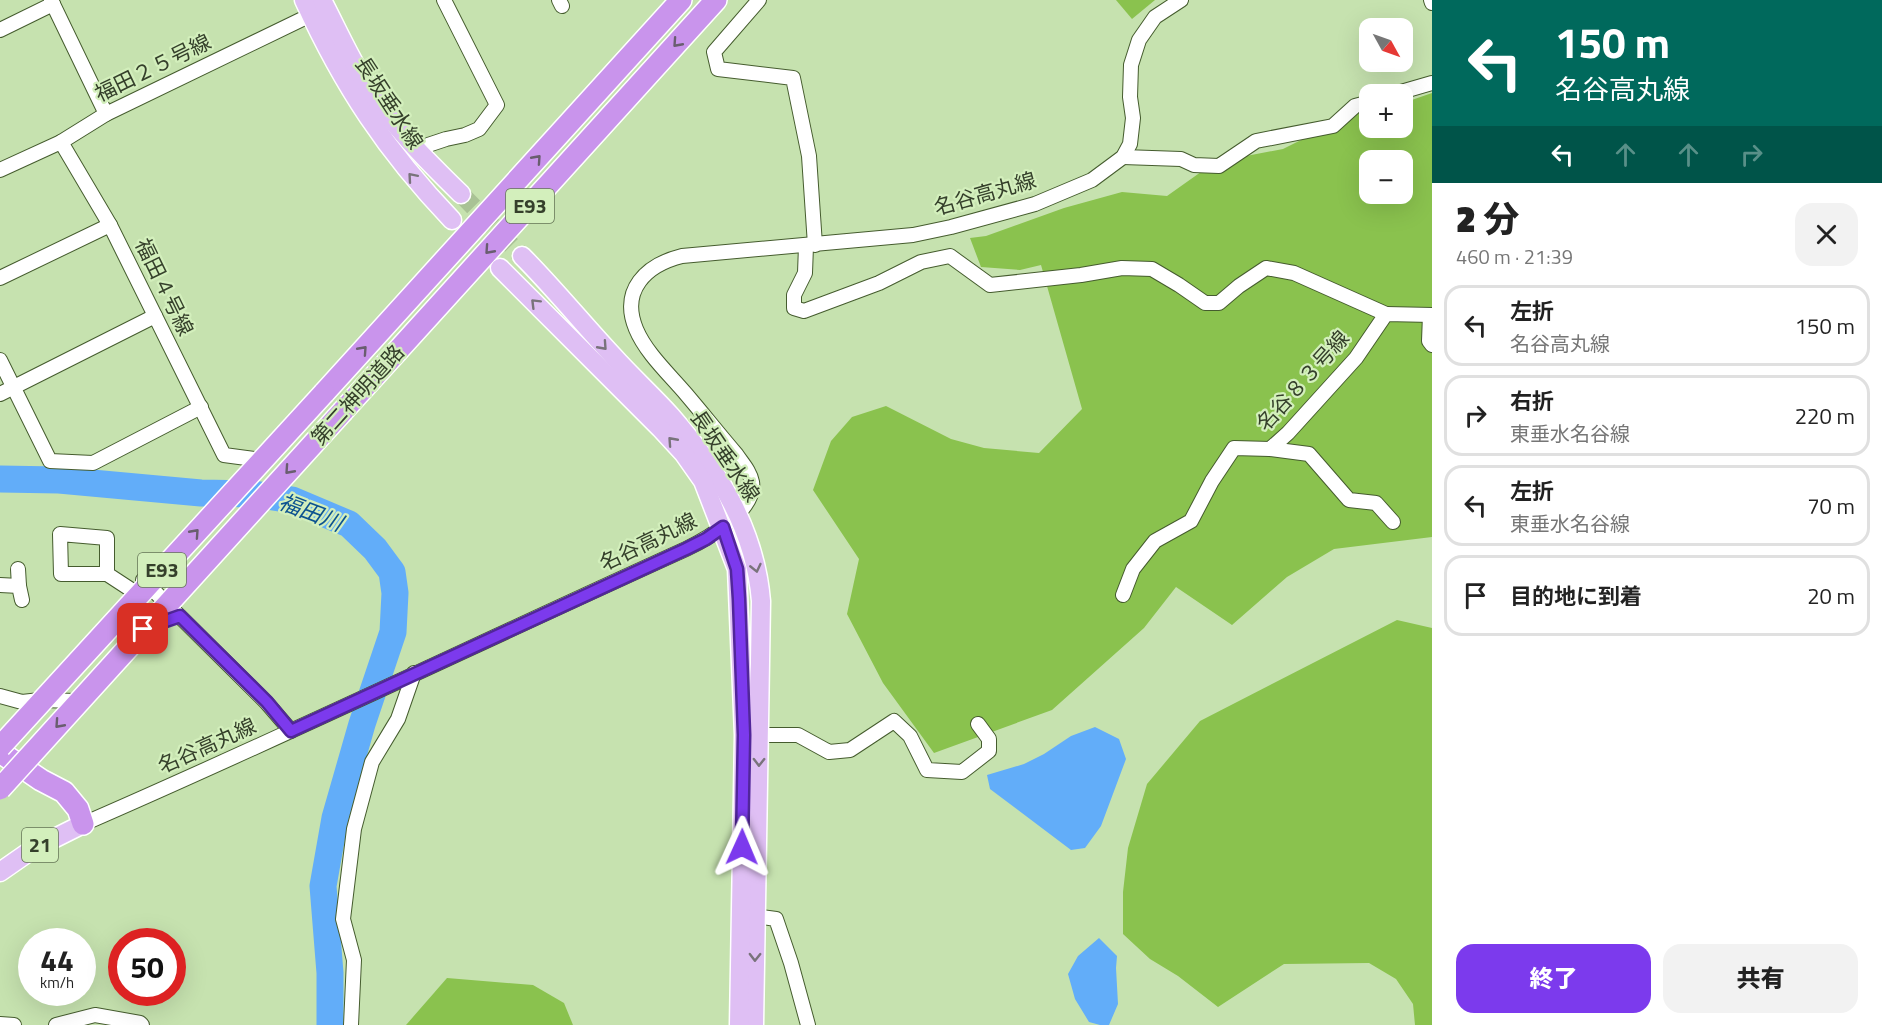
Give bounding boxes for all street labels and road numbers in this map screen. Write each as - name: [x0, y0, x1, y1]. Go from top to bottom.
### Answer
- street label: 福田２５号線: [89, 25, 216, 109]
- street label: 長坂垂水線: [348, 50, 432, 155]
- street label: 名谷高丸線: [930, 163, 1040, 223]
- road number: E93: [506, 189, 554, 223]
- street label: 福田４号線: [128, 232, 202, 341]
- street label: 名谷８３号線: [1248, 323, 1356, 438]
- street label: 第二神明道路: [303, 337, 411, 452]
- street label: 長坂垂水線: [683, 403, 768, 508]
- street label: 名谷高丸線: [593, 504, 702, 578]
- road number: E93: [138, 553, 186, 587]
- street label: 名谷高丸線: [152, 709, 261, 781]
- road number: 21: [22, 828, 58, 862]

